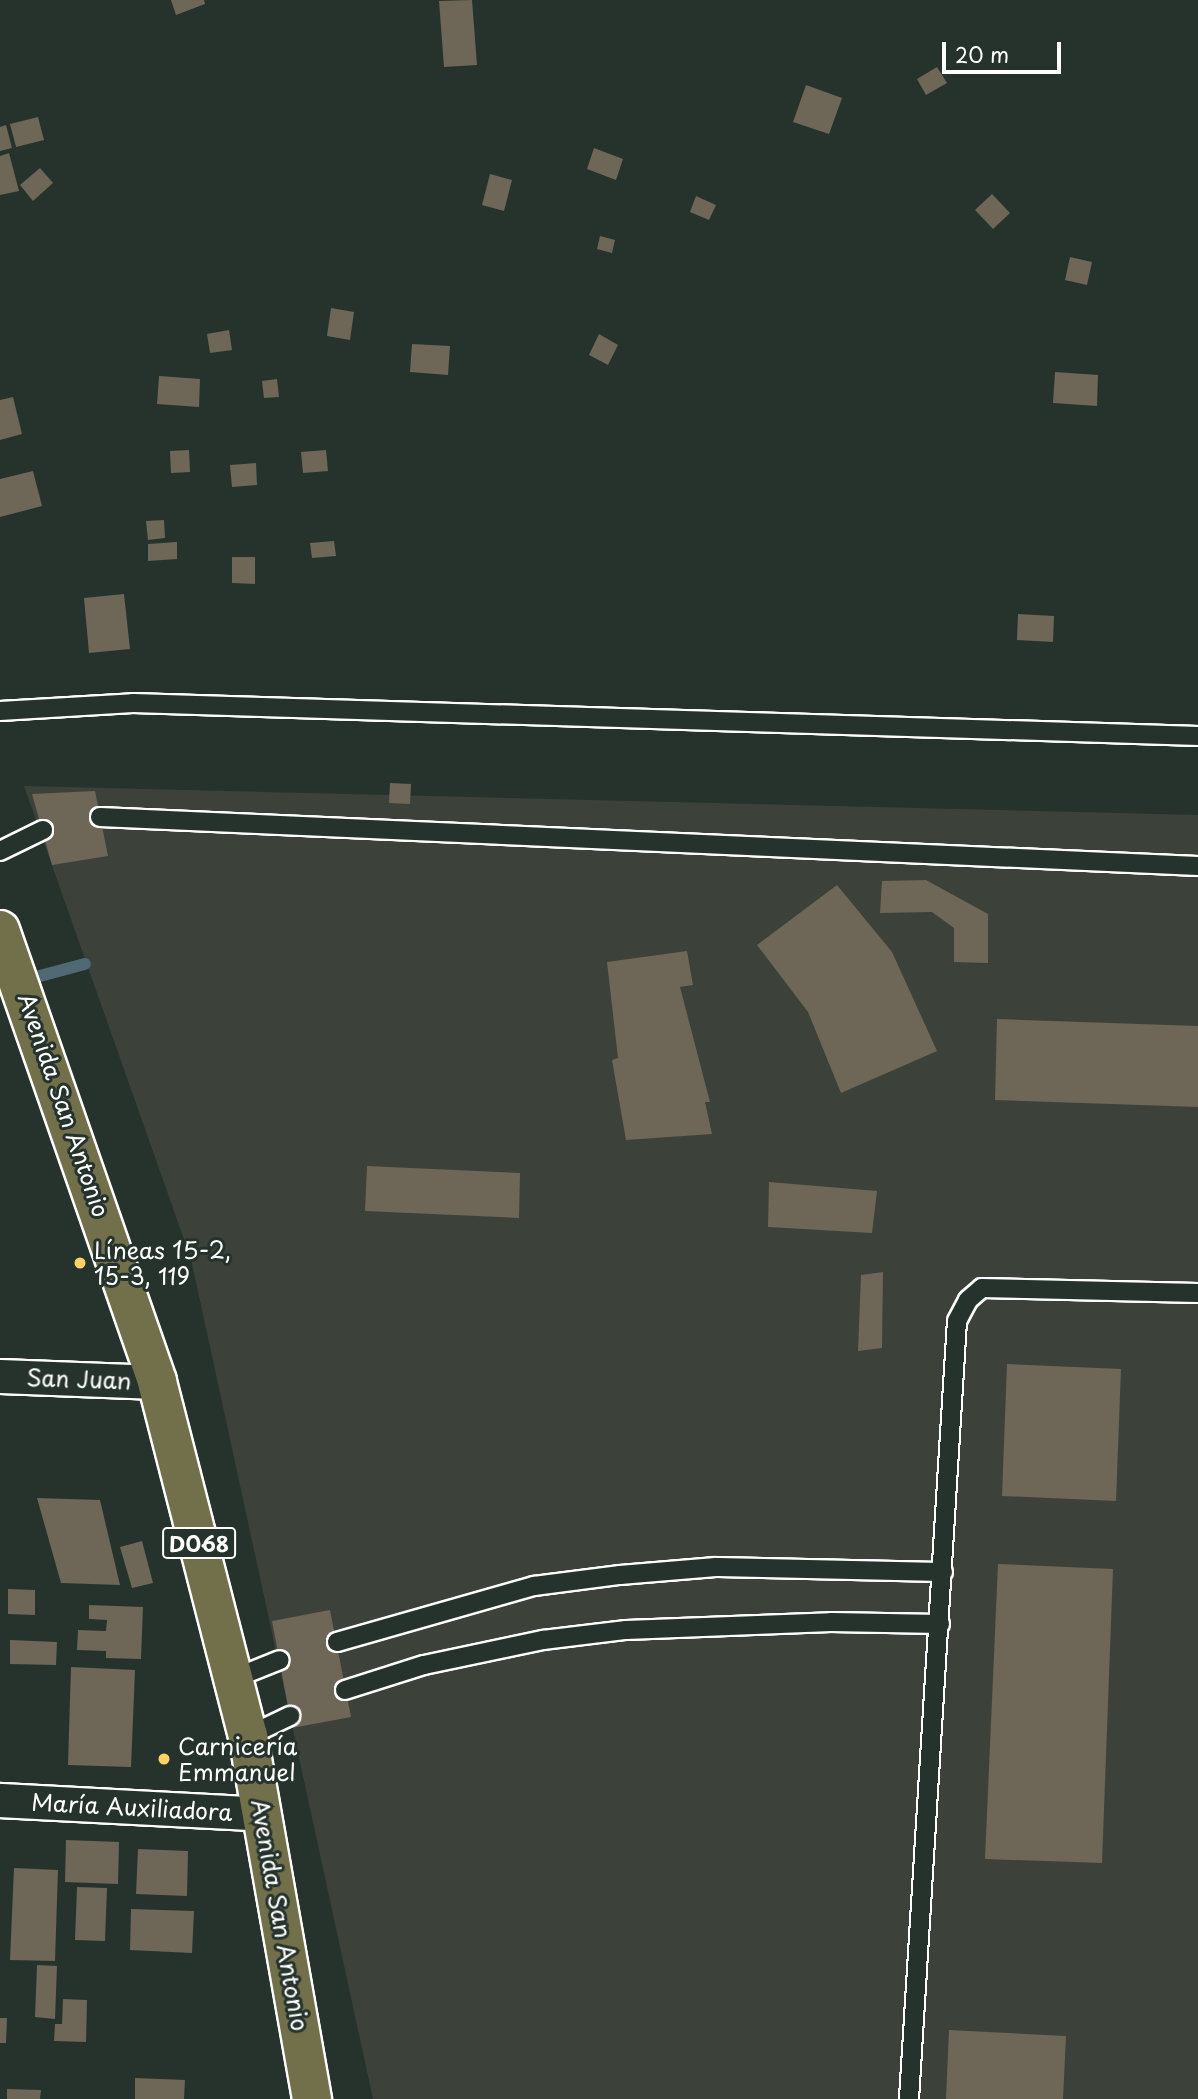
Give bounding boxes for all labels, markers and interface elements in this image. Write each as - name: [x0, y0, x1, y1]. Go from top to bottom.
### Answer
- scale bar: [946, 28, 1065, 72]
- text: 20 m: [955, 38, 1009, 70]
- street label: Avenida San Antonio: [13, 990, 115, 1220]
- place label: Líneas 15-2, 15-3, 119: [94, 1236, 229, 1290]
- marker: Líneas 15-2, 15-3, 119: [72, 1255, 88, 1271]
- street label: San Juan: [27, 1363, 131, 1395]
- road number: D068: [160, 1526, 238, 1560]
- place label: Carnicería Emmanuel: [178, 1732, 297, 1786]
- marker: Carnicería Emmanuel: [156, 1751, 172, 1767]
- street label: María Auxiliadora: [30, 1788, 234, 1826]
- street label: Avenida San Antonio: [246, 1798, 314, 2032]

